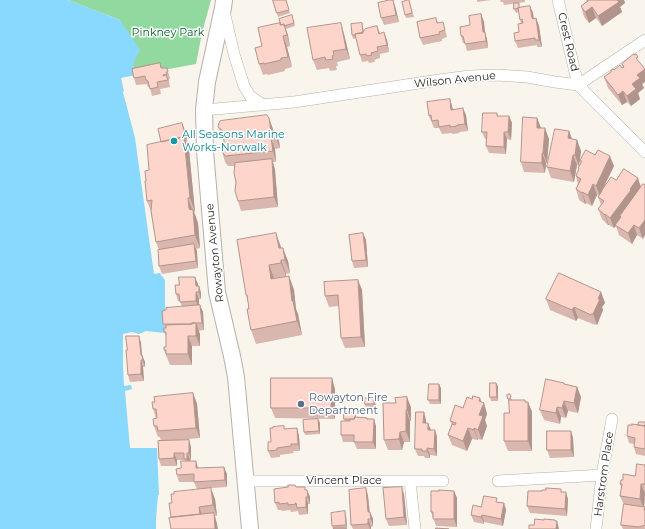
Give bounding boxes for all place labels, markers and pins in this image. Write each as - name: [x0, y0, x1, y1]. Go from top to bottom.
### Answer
- place label: All Seasons Marine Works-Norwalk: [182, 128, 285, 154]
- marker: All Seasons Marine Works-Norwalk: [169, 136, 179, 146]
- place label: Rowayton Fire Department: [309, 391, 388, 417]
- marker: Rowayton Fire Department: [296, 399, 306, 409]

